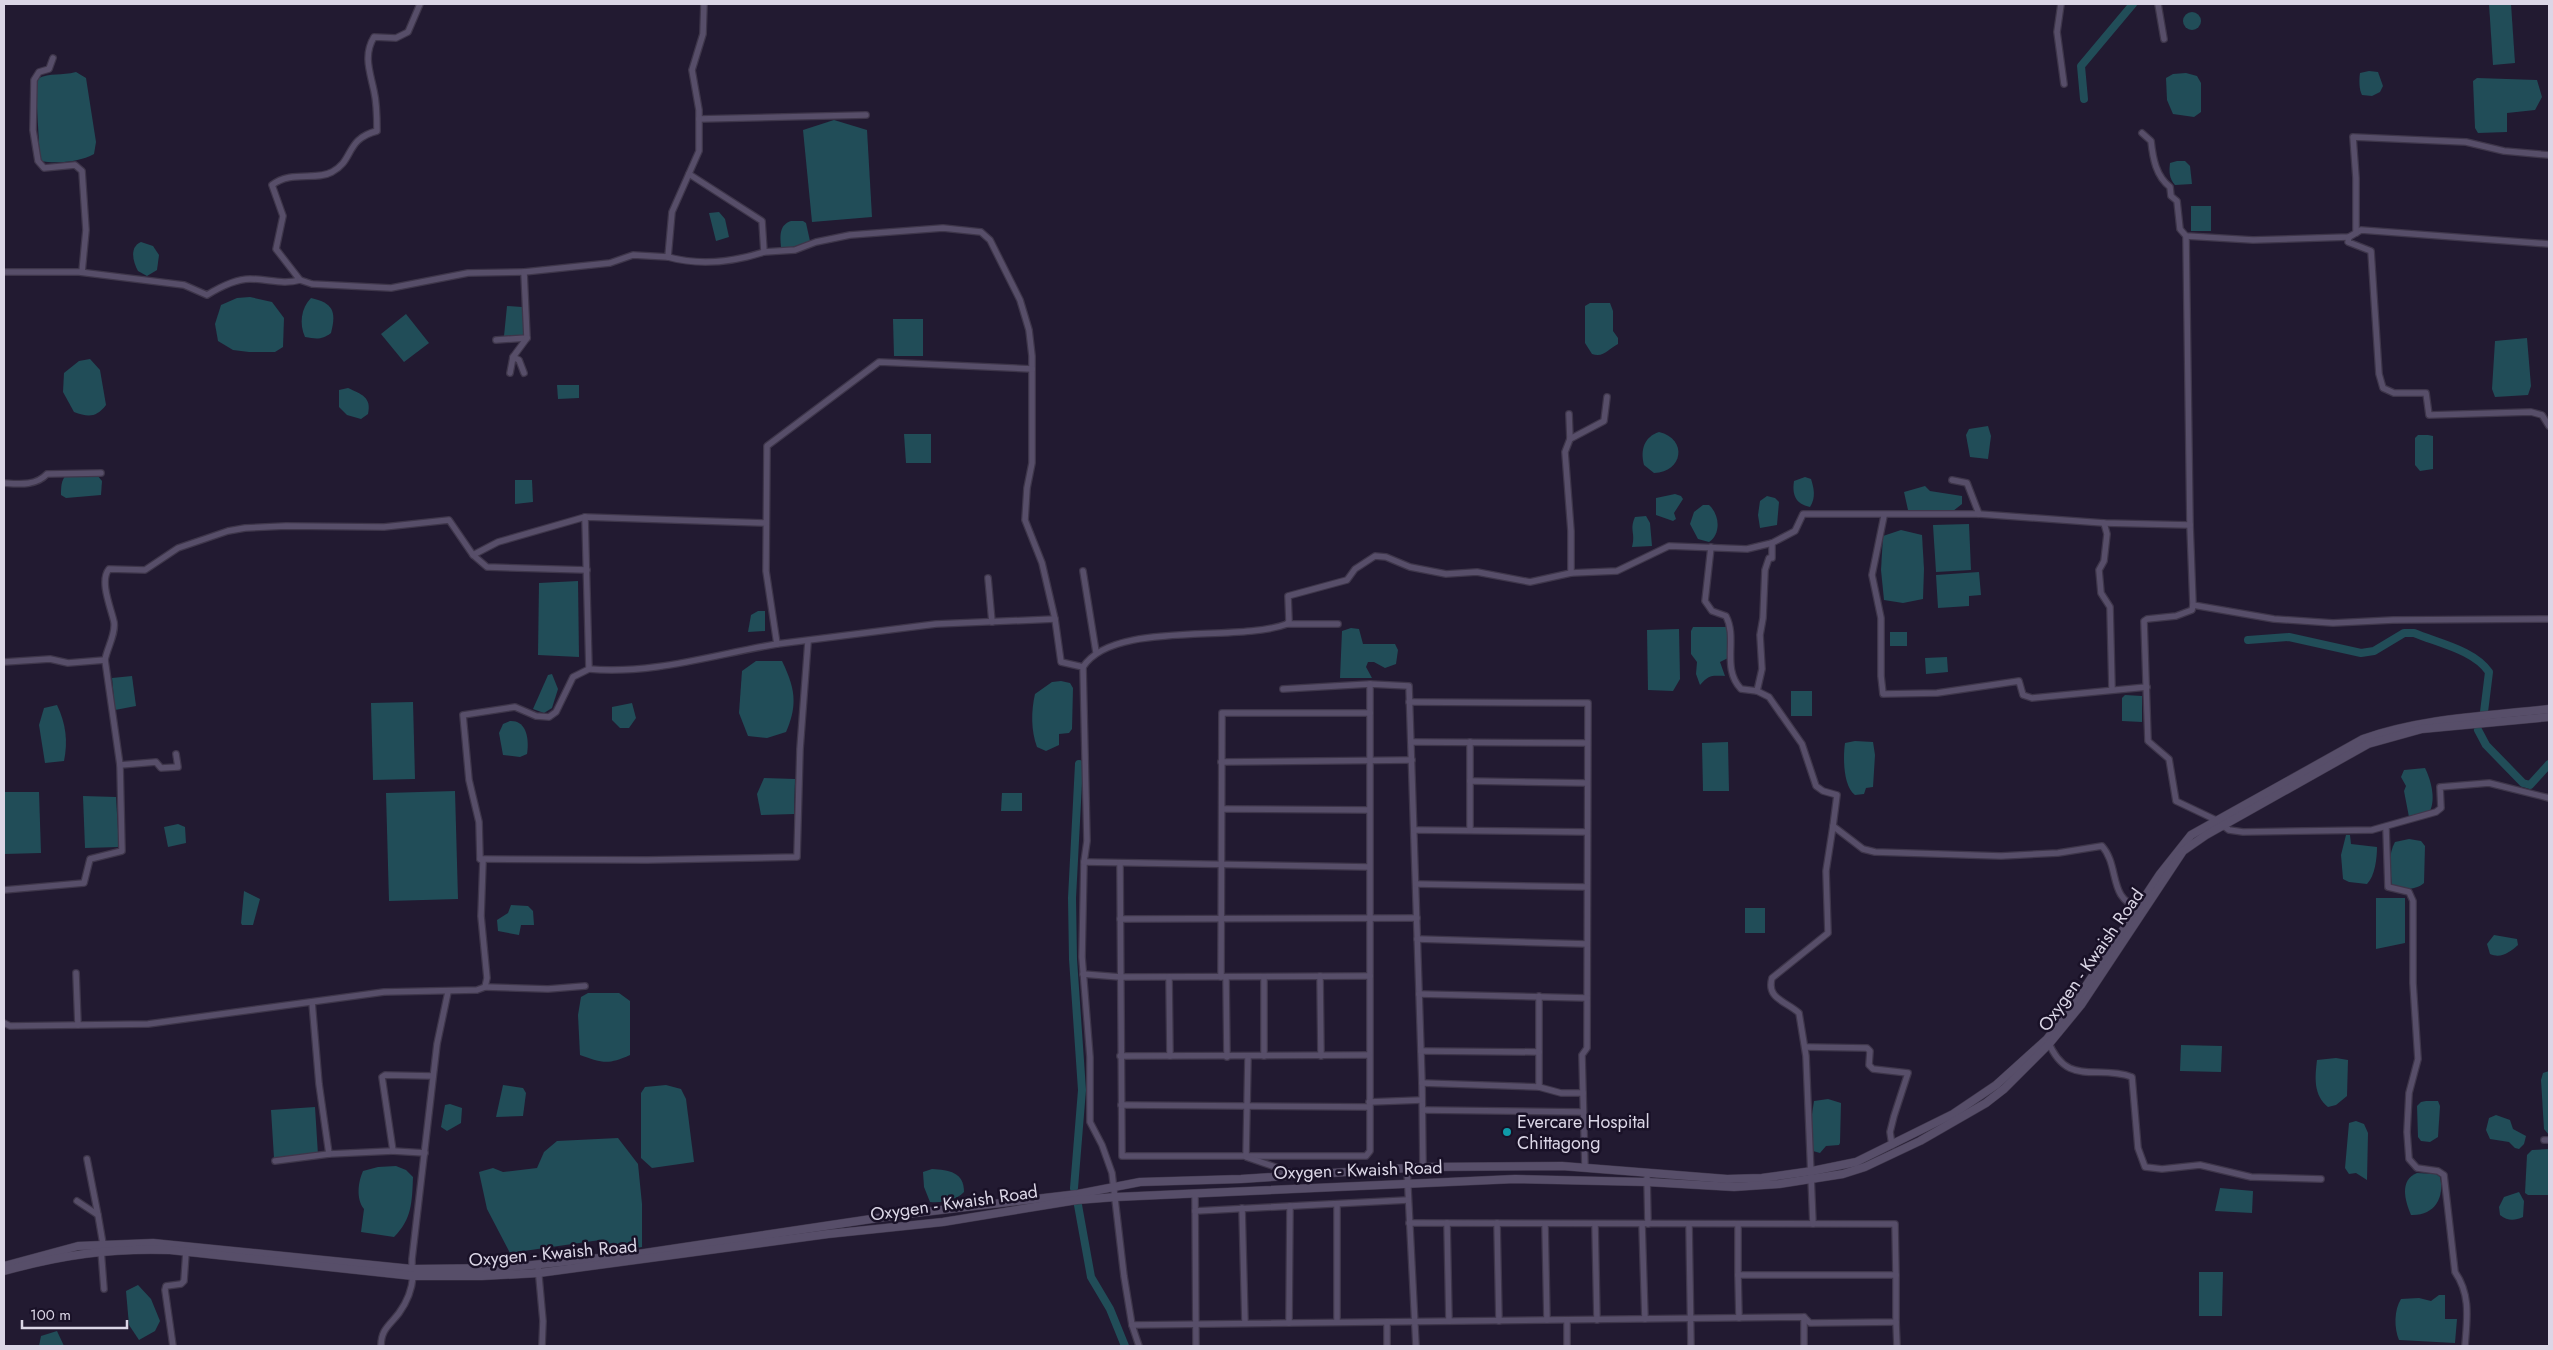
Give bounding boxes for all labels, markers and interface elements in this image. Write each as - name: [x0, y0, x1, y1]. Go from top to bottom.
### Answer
- street label: Oxygen - Kwaish Road: [2032, 883, 2150, 1037]
- place label: Evercare Hospital Chittagong: [1517, 1109, 1650, 1156]
- marker: Evercare Hospital Chittagong: [1501, 1126, 1513, 1138]
- street label: Oxygen - Kwaish Road: [1273, 1154, 1443, 1186]
- street label: Oxygen - Kwaish Road: [868, 1178, 1040, 1228]
- street label: Oxygen - Kwaish Road: [468, 1233, 638, 1273]
- scale bar: [22, 1298, 128, 1330]
- text: 100 m: [30, 1304, 71, 1326]

